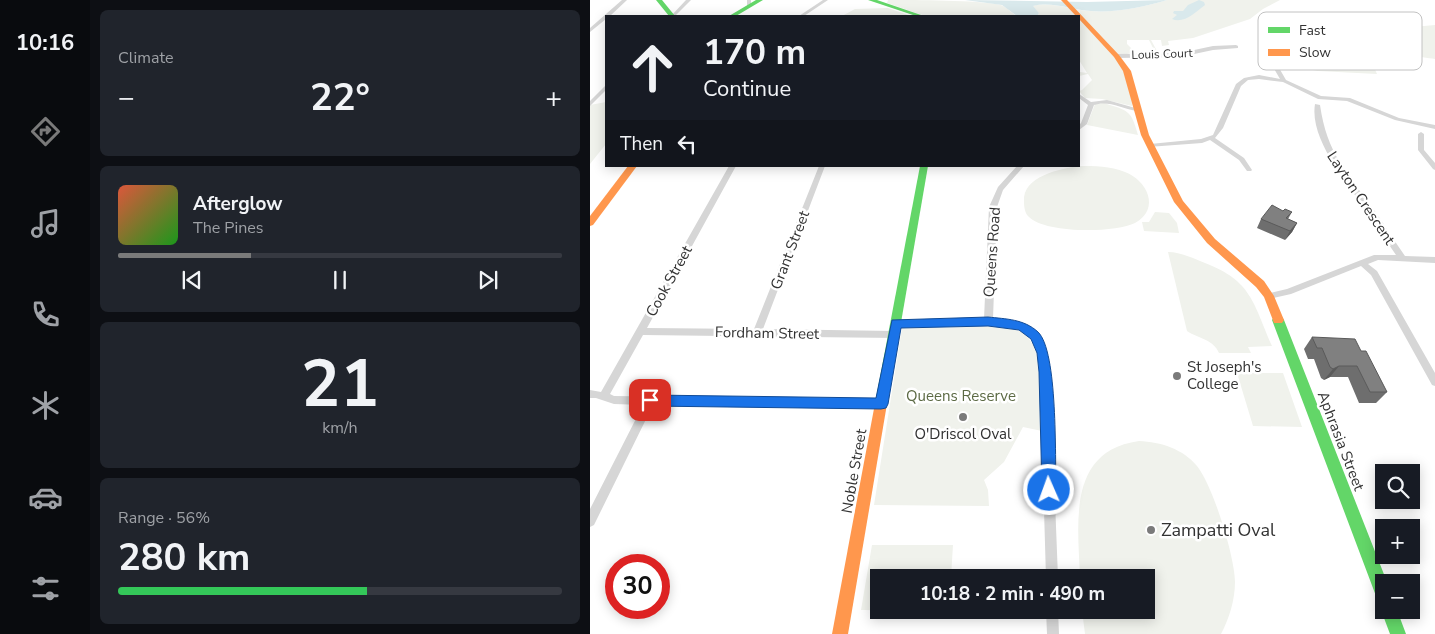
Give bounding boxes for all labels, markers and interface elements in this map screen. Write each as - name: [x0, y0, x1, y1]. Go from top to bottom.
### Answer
- legend: [1258, 12, 1422, 70]
- text: Fast: [1299, 21, 1325, 40]
- text: 10:16: [16, 28, 74, 58]
- text: 170 m: [703, 29, 806, 76]
- icon: ahead: [620, 35, 685, 100]
- text: Slow: [1299, 43, 1331, 62]
- street label: Louis Court: [1131, 45, 1194, 63]
- text: Climate: [118, 47, 173, 69]
- text: 22°: [310, 72, 370, 123]
- text: Continue: [703, 74, 791, 104]
- text: −: [118, 79, 135, 117]
- text: +: [545, 79, 562, 117]
- icon: directions: [28, 114, 63, 149]
- icon: left: [673, 130, 701, 158]
- text: Then: [620, 131, 663, 157]
- street label: Layton Crescent: [1322, 147, 1400, 249]
- text: Afterglow: [193, 191, 283, 217]
- icon: music: [28, 206, 63, 241]
- street label: Queens Road: [979, 206, 1005, 298]
- street label: Grant Street: [766, 207, 814, 292]
- text: The Pines: [193, 217, 263, 239]
- street label: Cook Street: [641, 241, 697, 320]
- icon: previous: [178, 266, 206, 294]
- icon: pause: [326, 266, 354, 294]
- icon: next: [474, 266, 502, 294]
- icon: phone: [28, 297, 63, 332]
- street label: Fordham Street: [715, 322, 820, 344]
- text: 21: [301, 340, 379, 429]
- place label: St Joseph's College: [1187, 357, 1262, 394]
- marker: St Joseph's College: [1171, 370, 1183, 382]
- pin: [629, 379, 671, 421]
- icon: arrive: [636, 386, 664, 414]
- park label: Queens Reserve: [906, 386, 1016, 406]
- icon: climate: [28, 388, 63, 423]
- street label: Aphrasia Street: [1313, 388, 1369, 494]
- marker: O'Driscol Oval: [957, 411, 969, 423]
- text: km/h: [322, 417, 358, 439]
- place label: O'Driscol Oval: [915, 424, 1012, 444]
- street label: Noble Street: [837, 427, 871, 515]
- position arrow: [1022, 463, 1074, 515]
- map controls: [1375, 464, 1420, 619]
- button: search: [1375, 464, 1420, 509]
- icon: car: [28, 480, 63, 515]
- text: Range · 56%: [118, 507, 210, 529]
- place label: Zampatti Oval: [1161, 518, 1276, 542]
- button: +: [1375, 519, 1420, 564]
- marker: Zampatti Oval: [1145, 524, 1157, 536]
- text: 280 km: [118, 532, 250, 583]
- speed limit sign: 30: [605, 554, 670, 619]
- icon: filters: [28, 571, 63, 606]
- button: −: [1375, 574, 1420, 619]
- text: 10:18 · 2 min · 490 m: [920, 581, 1105, 607]

